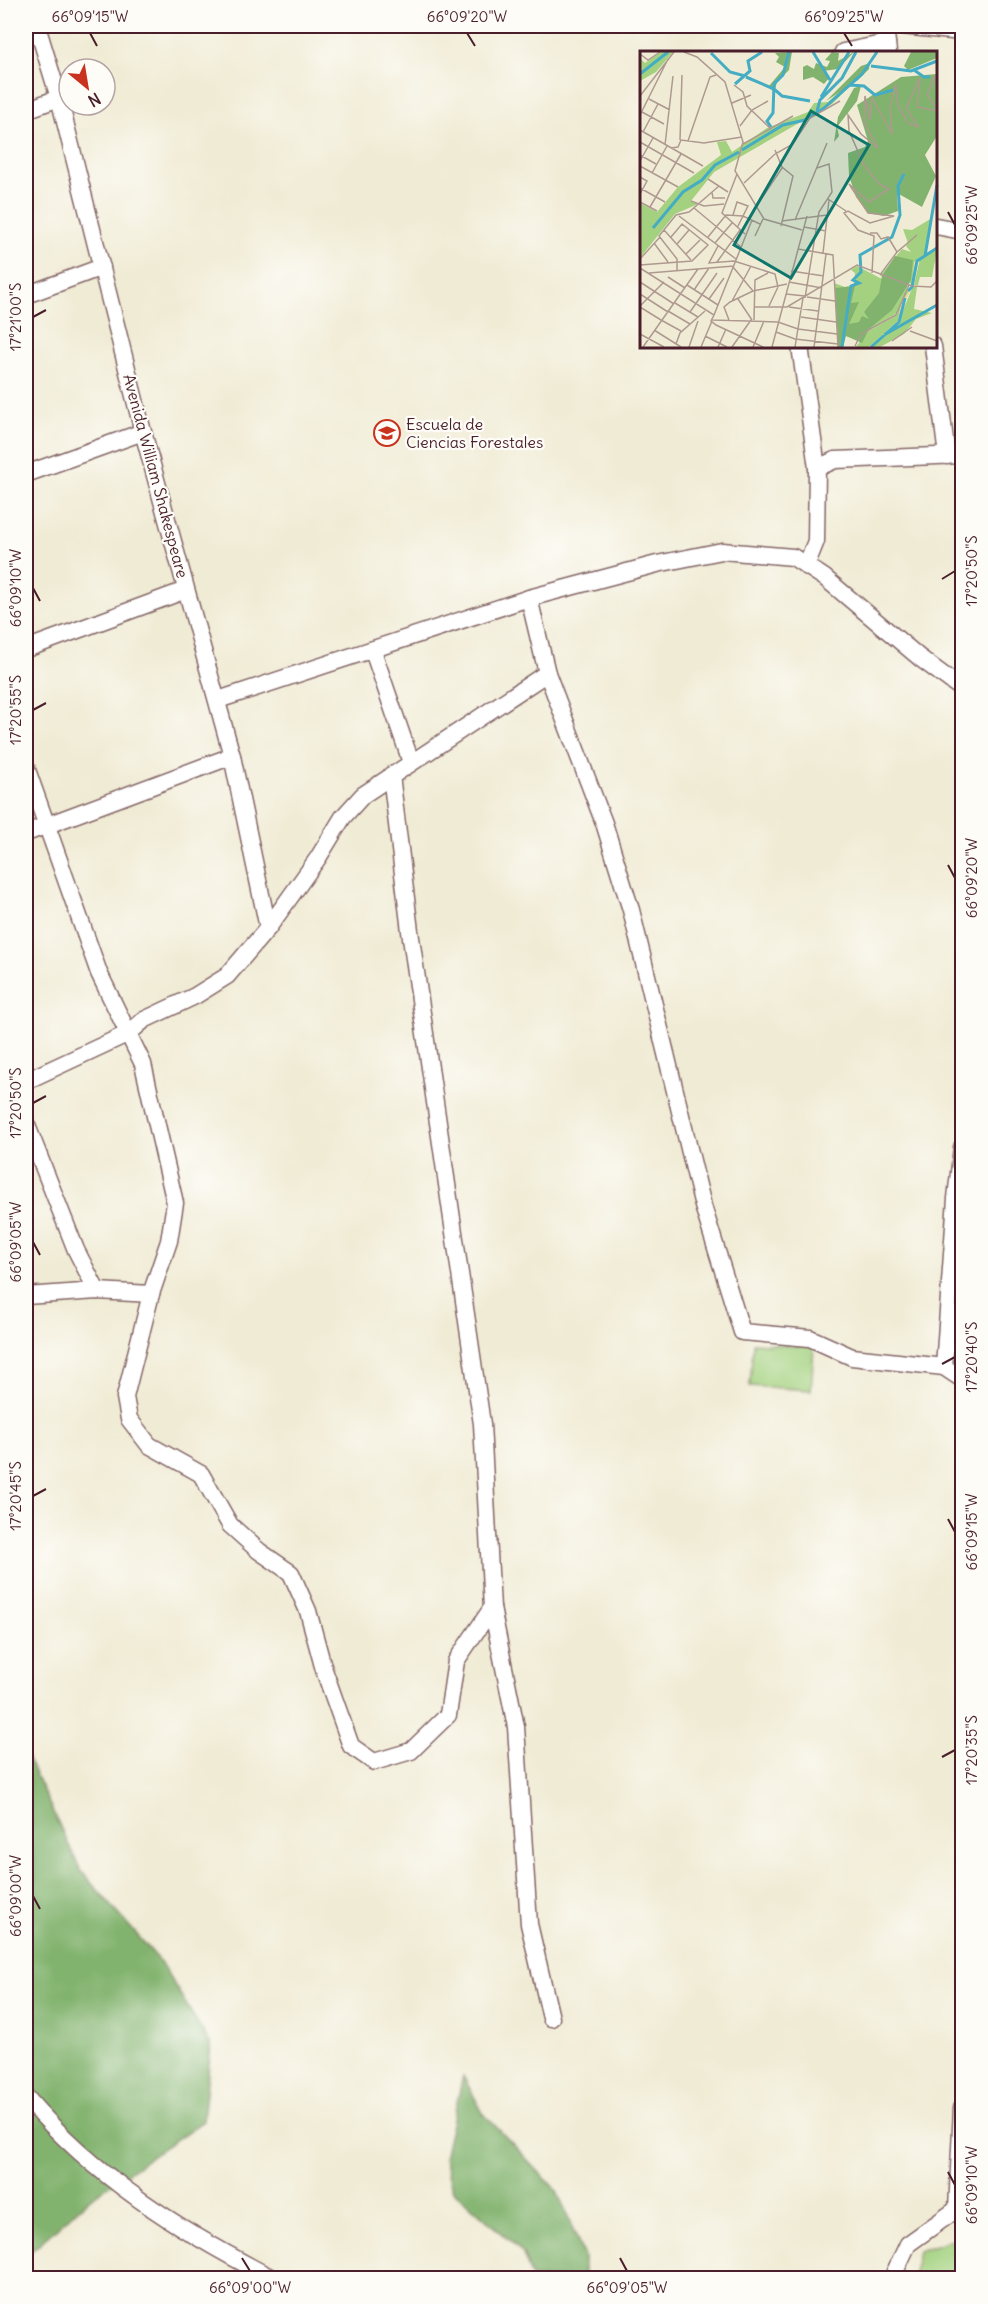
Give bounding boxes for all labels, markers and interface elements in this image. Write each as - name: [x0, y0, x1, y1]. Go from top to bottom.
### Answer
- text: 66°09'15"W: [51, 7, 129, 26]
- text: 66°09'20"W: [427, 7, 508, 26]
- text: 66°09'25"W: [804, 7, 884, 26]
- inset map: [640, 51, 937, 348]
- north arrow: [57, 57, 117, 117]
- text: N: [85, 89, 104, 111]
- text: 66°09'25"W: [962, 185, 981, 265]
- text: 17°21'00"S: [6, 283, 25, 351]
- street label: Avenida William Shakespeare: [119, 372, 193, 580]
- place label: Escuela de Ciencias Forestales: [406, 414, 543, 452]
- school or university icon: Escuela de Ciencias Forestales: [372, 418, 402, 448]
- text: 17°20'50"S: [962, 535, 981, 607]
- text: 66°09'10"W: [6, 549, 25, 627]
- text: 17°20'55"S: [6, 675, 25, 745]
- text: 66°09'20"W: [962, 837, 981, 918]
- text: 17°20'50"S: [6, 1067, 25, 1139]
- text: 66°09'05"W: [6, 1201, 25, 1282]
- text: 17°20'40"S: [962, 1322, 981, 1392]
- text: 17°20'45"S: [6, 1461, 25, 1531]
- text: 66°09'15"W: [962, 1493, 981, 1571]
- text: 17°20'35"S: [962, 1715, 981, 1785]
- text: 66°09'00"W: [6, 1855, 25, 1937]
- text: 66°09'10"W: [962, 2146, 981, 2224]
- text: 66°09'00"W: [209, 2278, 291, 2297]
- text: 66°09'05"W: [587, 2278, 668, 2297]

